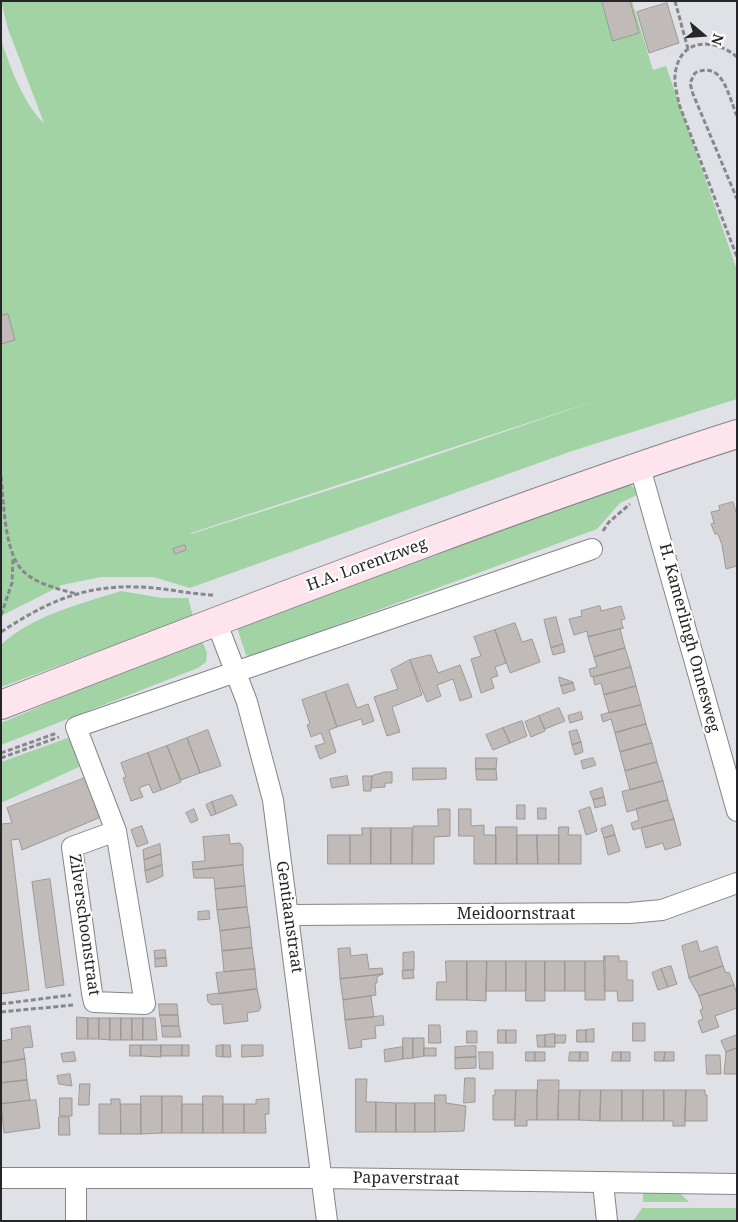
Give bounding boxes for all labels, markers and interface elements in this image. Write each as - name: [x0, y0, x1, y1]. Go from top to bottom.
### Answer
- north arrow: [678, 10, 728, 60]
- text: N: [707, 32, 728, 48]
- street label: H.A. Lorentzweg: [304, 534, 430, 596]
- street label: H. Kamerlingh Onnesweg: [655, 541, 723, 735]
- street label: Zilverschoonstraat: [65, 853, 103, 997]
- street label: Gentiaanstraat: [272, 860, 306, 974]
- street label: Meidoornstraat: [457, 904, 575, 924]
- street label: Papaverstraat: [353, 1168, 459, 1190]

